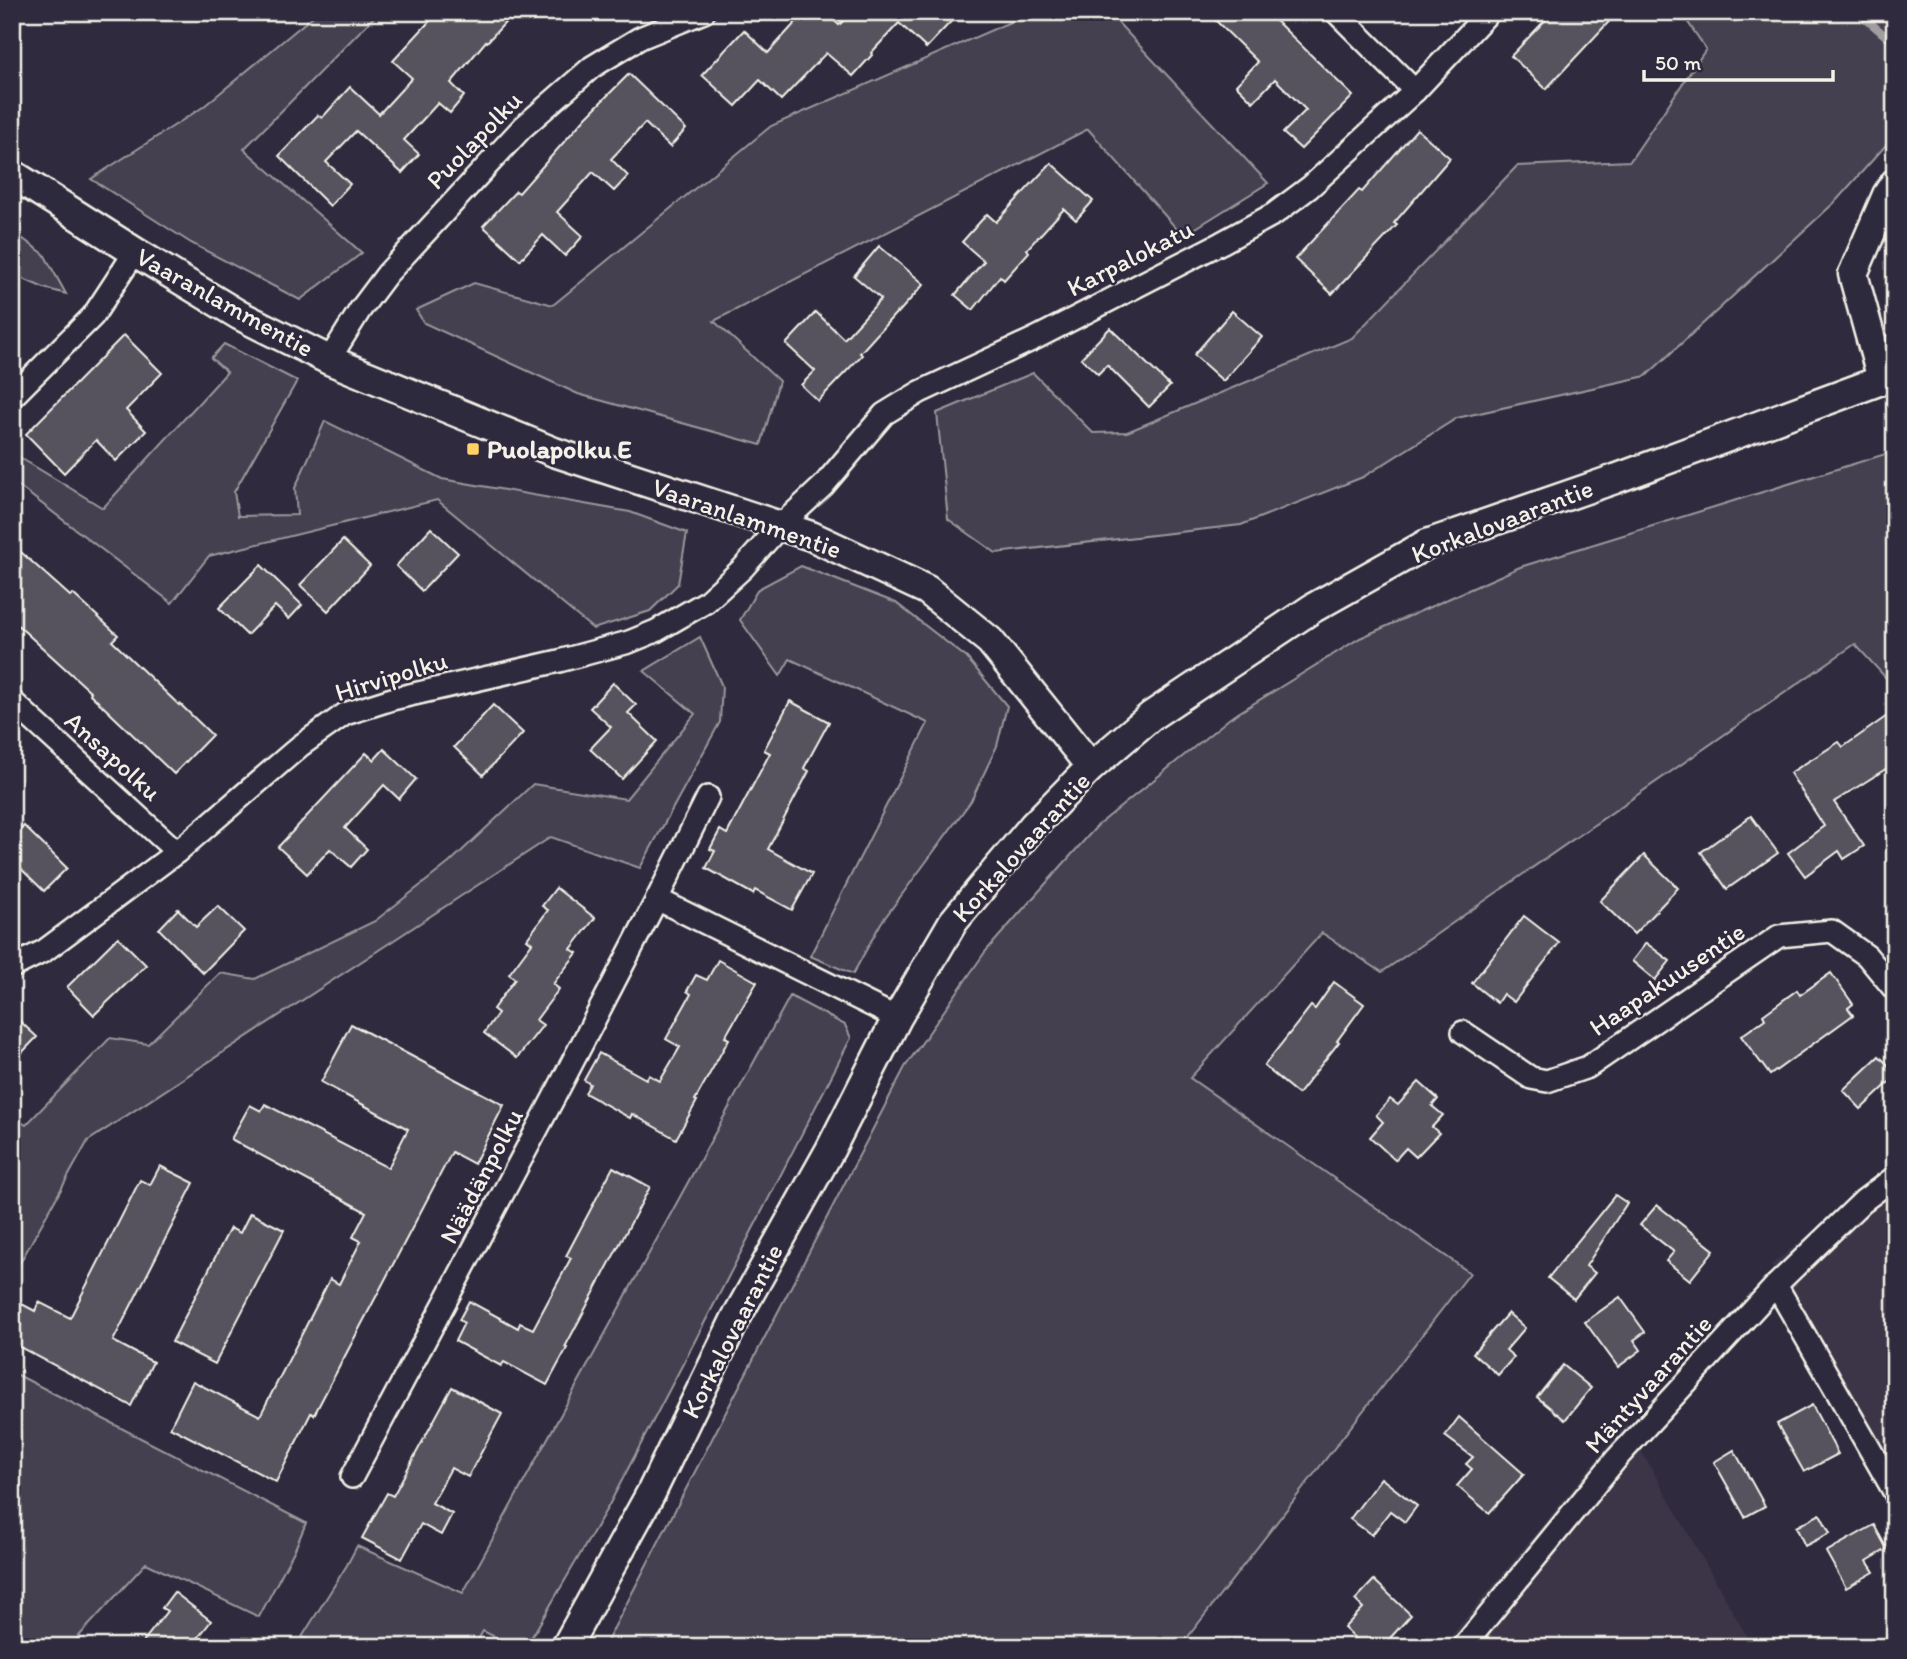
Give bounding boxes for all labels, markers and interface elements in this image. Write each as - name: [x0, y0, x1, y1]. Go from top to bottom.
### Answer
- scale bar: [1644, 38, 1834, 82]
- text: 50 m: [1655, 50, 1702, 75]
- street label: Puolapolku: [419, 84, 529, 196]
- street label: Karpalokatu: [1061, 213, 1199, 303]
- street label: Vaaranlammentie: [131, 240, 319, 364]
- place label: Puolapolku E: [487, 433, 632, 465]
- marker: Puolapolku E: [465, 441, 481, 457]
- street label: Vaaranlammentie: [648, 471, 846, 565]
- street label: Korkalovaarantie: [1407, 472, 1597, 570]
- street label: Hirvipolku: [331, 644, 451, 708]
- street label: Ansapolku: [58, 704, 168, 808]
- street label: Korkalovaarantie: [945, 765, 1097, 929]
- street label: Haapakuusentie: [1583, 915, 1751, 1043]
- street label: Näädänpolku: [432, 1103, 530, 1249]
- street label: Korkalovaarantie: [674, 1238, 790, 1424]
- street label: Mäntyvaarantie: [1577, 1308, 1719, 1460]

